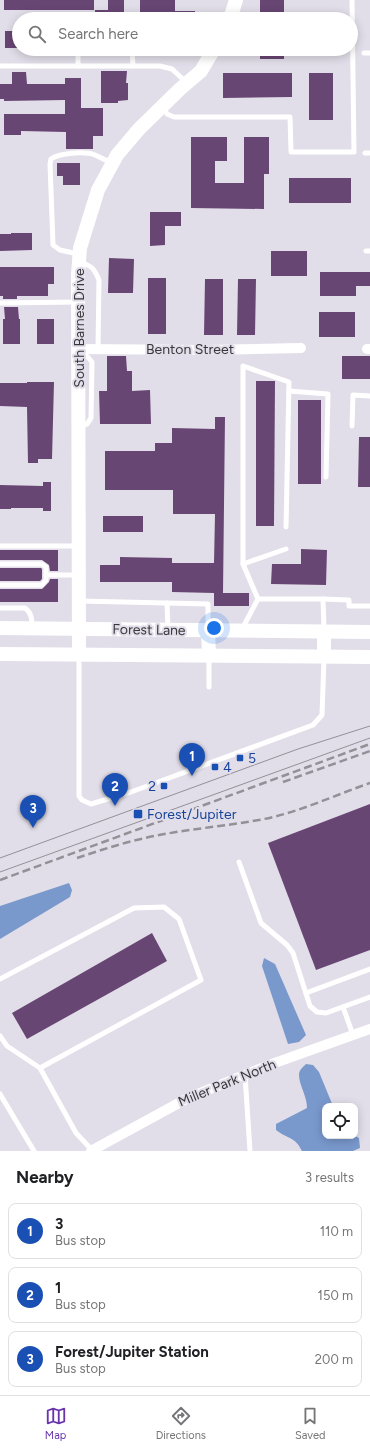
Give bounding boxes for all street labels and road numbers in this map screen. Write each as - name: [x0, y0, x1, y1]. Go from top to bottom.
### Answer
- street label: South Barnes Drive: [71, 268, 88, 388]
- street label: Benton Street: [146, 341, 234, 358]
- street label: Forest Lane: [112, 621, 186, 639]
- street label: Miller Park North: [176, 1056, 279, 1110]

